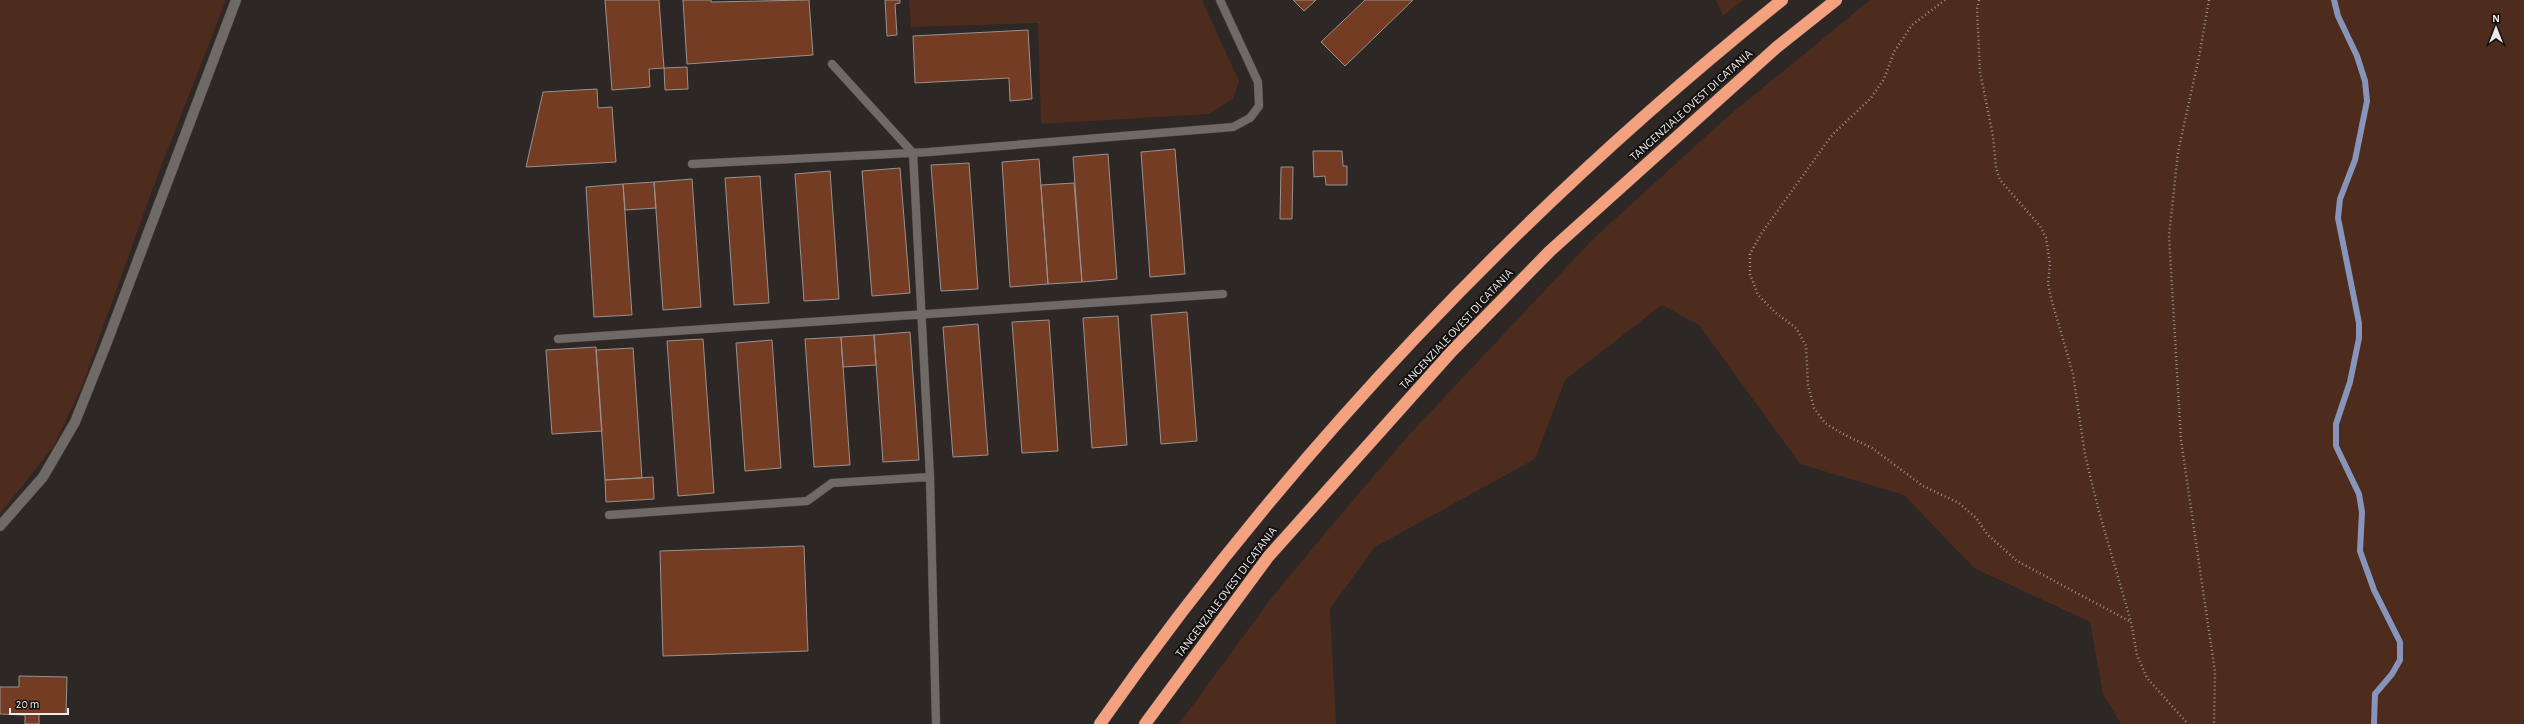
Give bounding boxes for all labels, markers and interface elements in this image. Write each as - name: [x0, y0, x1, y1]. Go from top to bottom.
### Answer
- north arrow: [2476, 8, 2516, 48]
- text: N: [2492, 13, 2500, 24]
- street label: TANGENZIALE OVEST DI CATANIA: [1628, 47, 1754, 163]
- street label: TANGENZIALE OVEST DI CATANIA: [1397, 266, 1515, 392]
- street label: TANGENZIALE OVEST DI CATANIA: [1173, 525, 1279, 659]
- scale bar: [10, 690, 68, 716]
- text: 20 m: [16, 698, 39, 710]

